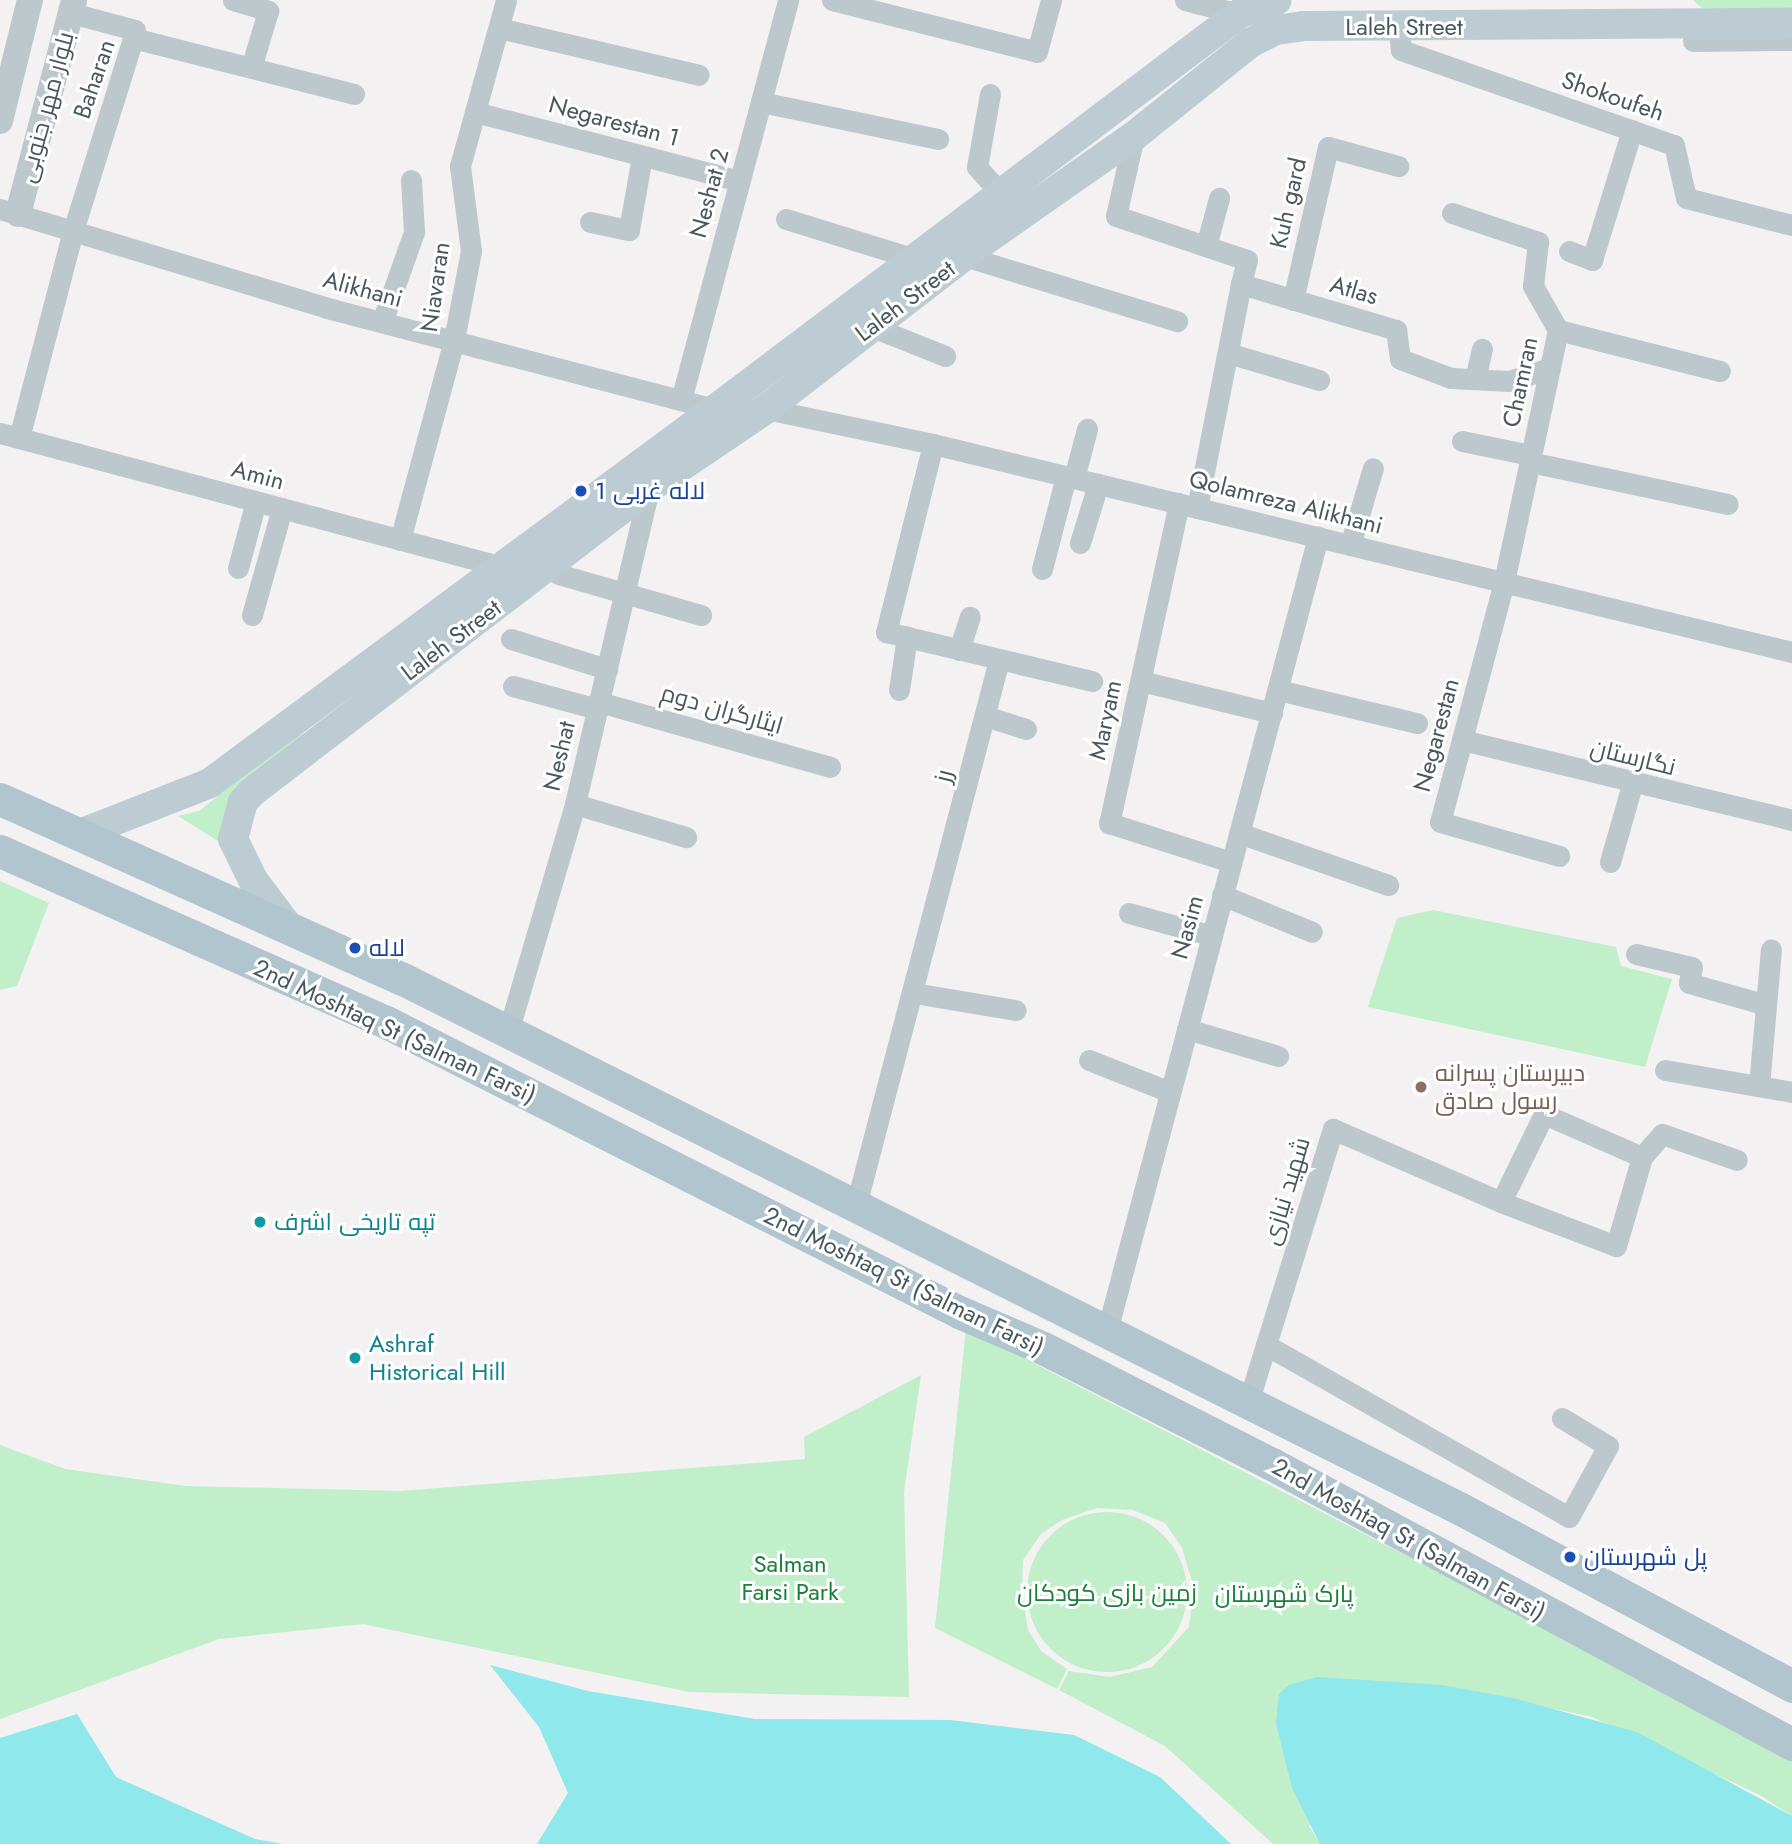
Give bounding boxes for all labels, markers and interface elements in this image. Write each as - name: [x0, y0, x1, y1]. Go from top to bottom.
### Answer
- street label: Laleh Street: [1345, 13, 1463, 41]
- street label: بلوار مهر جنوبی: [12, 28, 80, 186]
- street label: Baharan: [67, 36, 121, 122]
- street label: Shokoufeh: [1558, 65, 1668, 127]
- street label: Negarestan 1: [546, 90, 682, 152]
- street label: Neshat 2: [683, 145, 735, 241]
- street label: Kuh gard: [1264, 155, 1312, 251]
- street label: Niavaran: [414, 240, 456, 334]
- street label: Laleh Street: [849, 254, 961, 348]
- street label: Alikhani: [320, 265, 406, 313]
- street label: Atlas: [1327, 269, 1381, 311]
- street label: Chamran: [1496, 334, 1544, 430]
- street label: Amin: [228, 454, 288, 496]
- street label: Qolamreza Alikhani: [1186, 464, 1386, 540]
- place label: لاله غربی 1: [595, 477, 705, 505]
- marker: لاله غربی 1: [573, 483, 589, 499]
- street label: Laleh Street: [395, 593, 507, 687]
- street label: Negarestan: [1407, 675, 1465, 795]
- street label: ایثارگران دوم: [657, 678, 787, 740]
- street label: Maryam: [1083, 678, 1127, 762]
- street label: Neshat: [537, 718, 581, 794]
- street label: نگارستان: [1587, 733, 1679, 781]
- street label: رز: [928, 766, 958, 786]
- street label: Nasim: [1165, 892, 1209, 962]
- place label: لاله: [369, 934, 405, 962]
- marker: لاله: [347, 940, 363, 956]
- street label: 2nd Moshtaq St (Salman Farsi): [249, 953, 541, 1109]
- place label: دبیرستان پسرانه رسول صادق: [1435, 1059, 1585, 1115]
- marker: دبیرستان پسرانه رسول صادق: [1413, 1079, 1429, 1095]
- street label: شهید نیازی: [1256, 1134, 1316, 1248]
- street label: 2nd Moshtaq St (Salman Farsi): [759, 1200, 1049, 1362]
- place label: تپه تاریخی اشرف: [274, 1208, 436, 1236]
- marker: تپه تاریخی اشرف: [252, 1214, 268, 1230]
- place label: Ashraf Historical Hill: [369, 1330, 506, 1386]
- marker: Ashraf Historical Hill: [347, 1350, 363, 1366]
- street label: 2nd Moshtaq St (Salman Farsi): [1267, 1452, 1551, 1626]
- place label: پل شهرستان: [1584, 1543, 1707, 1571]
- marker: پل شهرستان: [1562, 1549, 1578, 1565]
- park label: Salman Farsi Park: [742, 1550, 838, 1606]
- park label: زمین بازی کودکان: [1017, 1579, 1197, 1607]
- park label: پارک شهرستان: [1215, 1580, 1353, 1608]

